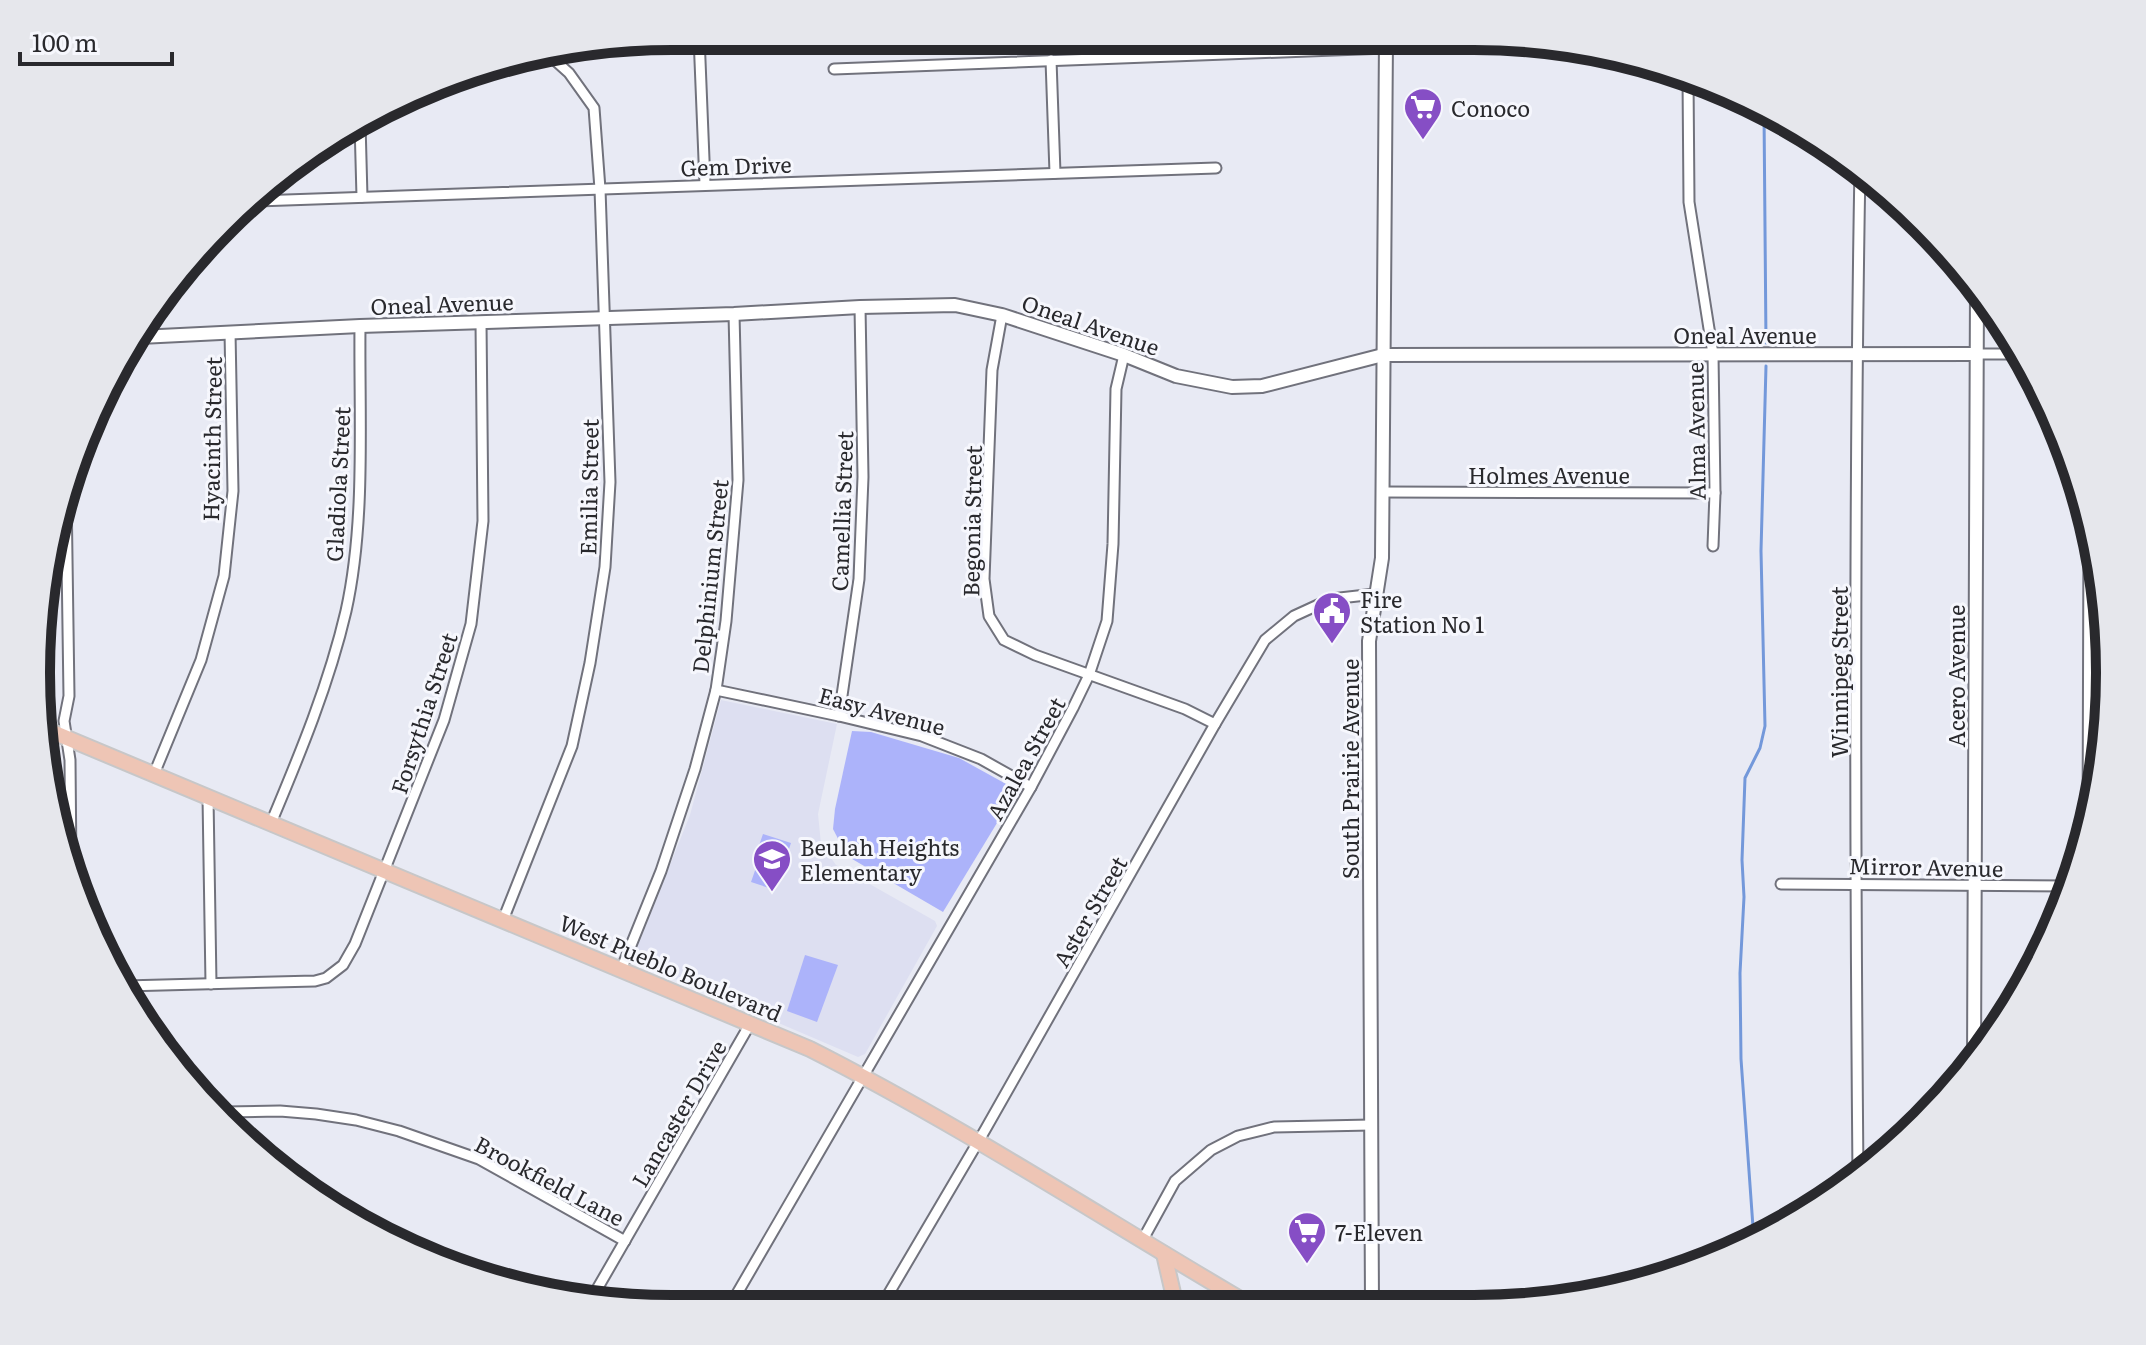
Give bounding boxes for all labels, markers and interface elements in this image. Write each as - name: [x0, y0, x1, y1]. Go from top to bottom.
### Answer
- scale bar: [20, 16, 172, 66]
- text: 100 m: [32, 24, 98, 59]
- supermarket icon: Conoco: [1402, 86, 1444, 141]
- place label: Conoco: [1451, 91, 1530, 124]
- street label: Gem Drive: [680, 147, 792, 183]
- street label: Oneal Avenue: [370, 284, 514, 322]
- street label: Oneal Avenue: [1018, 285, 1164, 363]
- street label: Oneal Avenue: [1673, 318, 1817, 351]
- street label: Hyacinth Street: [193, 356, 229, 522]
- street label: Alma Avenue: [1677, 362, 1713, 500]
- street label: Gladiola Street: [316, 405, 358, 563]
- street label: Emilia Street: [570, 418, 606, 556]
- street label: Camellia Street: [822, 430, 860, 592]
- street label: Begonia Street: [953, 445, 989, 597]
- street label: Holmes Avenue: [1468, 458, 1630, 491]
- street label: Delphinium Street: [682, 477, 736, 675]
- place label: Fire Station No 1: [1360, 582, 1484, 640]
- street label: Winnipeg Street: [1822, 586, 1855, 758]
- public building icon: Fire Station No 1: [1311, 590, 1353, 645]
- street label: Acero Avenue: [1939, 605, 1972, 747]
- street label: Forsythia Street: [381, 628, 465, 798]
- street label: South Prairie Avenue: [1333, 659, 1366, 879]
- street label: Easy Avenue: [815, 677, 949, 743]
- street label: Azalea Street: [977, 690, 1073, 826]
- place label: Beulah Heights Elementary: [800, 830, 959, 888]
- school or university icon: Beulah Heights Elementary: [751, 838, 793, 893]
- street label: Mirror Avenue: [1848, 848, 2004, 884]
- street label: Aster Street: [1044, 849, 1134, 973]
- street label: West Pueblo Boulevard: [555, 905, 787, 1029]
- street label: Lancaster Drive: [622, 1033, 734, 1193]
- street label: Brookfield Lane: [469, 1127, 631, 1233]
- supermarket icon: 7-Eleven: [1286, 1210, 1328, 1265]
- place label: 7-Eleven: [1335, 1215, 1423, 1248]

